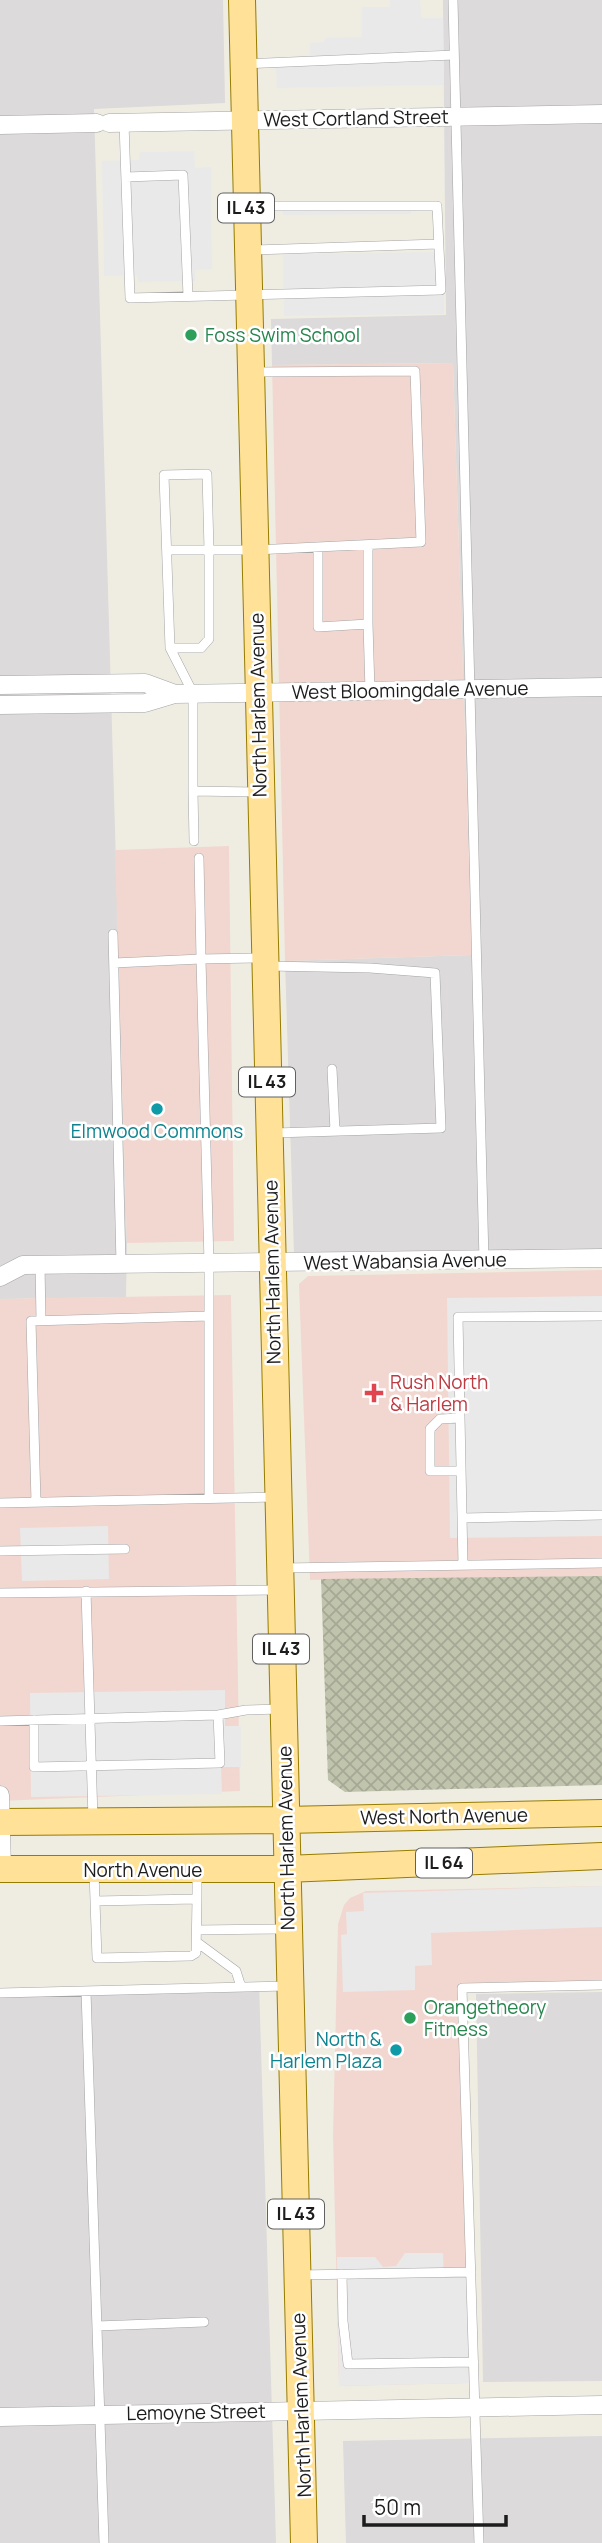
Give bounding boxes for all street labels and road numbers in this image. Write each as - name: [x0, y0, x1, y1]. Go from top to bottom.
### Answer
- street label: West Cortland Street: [263, 103, 449, 133]
- road number: IL 43: [218, 194, 274, 223]
- street label: North Harlem Avenue: [243, 613, 273, 797]
- street label: West Bloomingdale Avenue: [291, 675, 529, 705]
- road number: IL 43: [239, 1068, 295, 1097]
- street label: North Harlem Avenue: [257, 1180, 287, 1364]
- street label: West Wabansia Avenue: [303, 1246, 507, 1276]
- road number: IL 43: [253, 1634, 309, 1664]
- street label: North Harlem Avenue: [271, 1746, 301, 1930]
- street label: West North Avenue: [360, 1802, 528, 1830]
- road number: IL 64: [416, 1849, 472, 1878]
- street label: North Avenue: [84, 1857, 202, 1883]
- road number: IL 43: [268, 2200, 324, 2228]
- street label: North Harlem Avenue: [285, 2312, 317, 2498]
- street label: Lemoyne Street: [126, 2398, 266, 2426]

